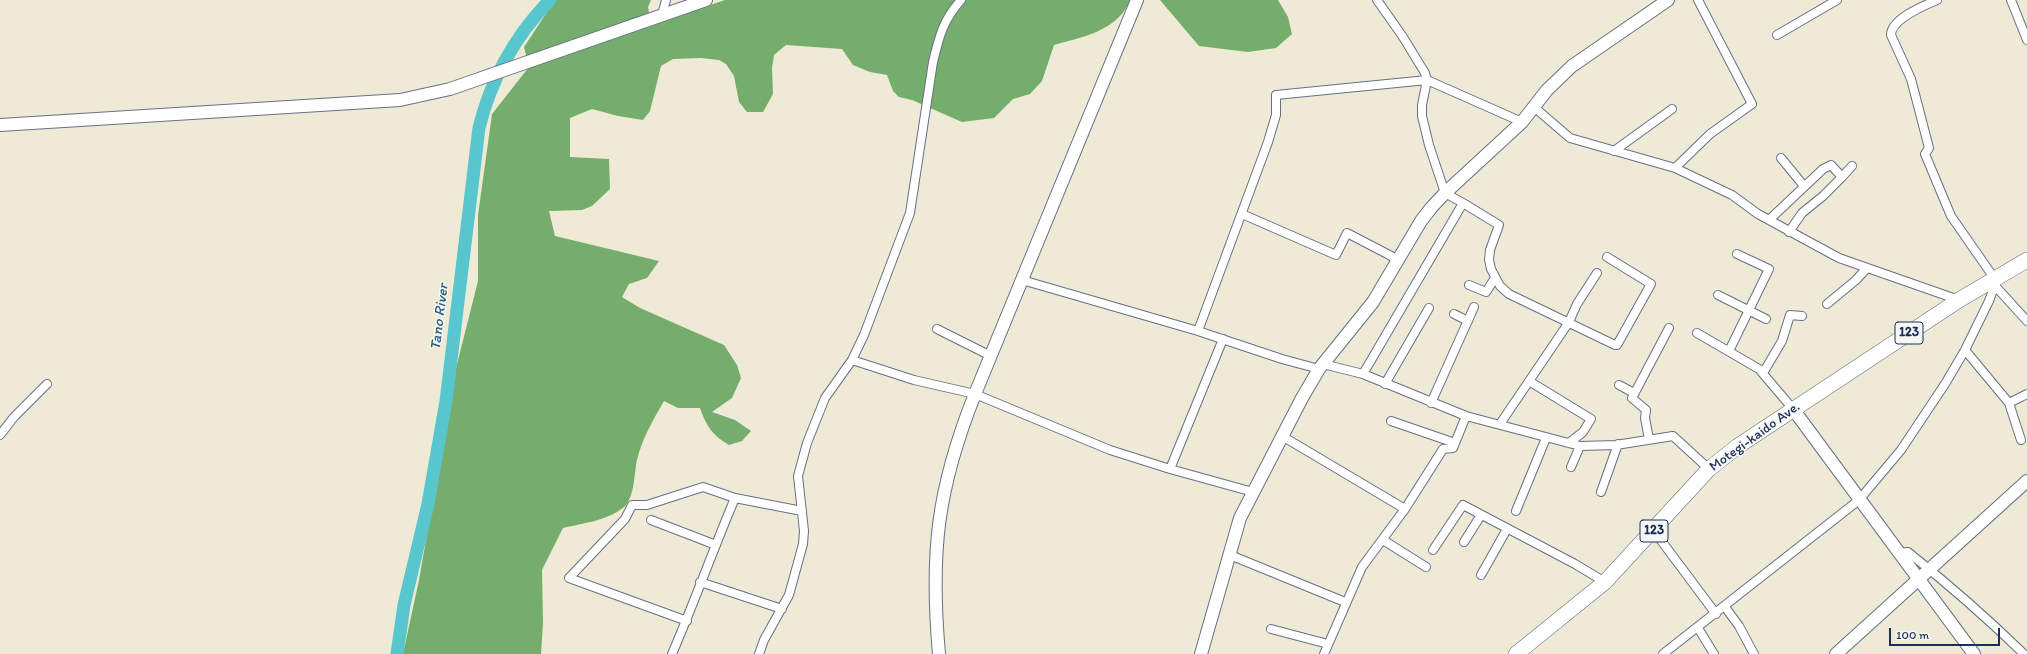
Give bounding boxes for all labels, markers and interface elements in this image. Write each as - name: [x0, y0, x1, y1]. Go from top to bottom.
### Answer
- water label: Tano River: [427, 283, 453, 351]
- road number: 123: [1895, 322, 1923, 344]
- street label: Motegi-kaido Ave.: [1706, 399, 1804, 475]
- road number: 123: [1640, 520, 1668, 542]
- scale bar: [1891, 620, 2002, 646]
- text: 100 m: [1896, 628, 1929, 642]

